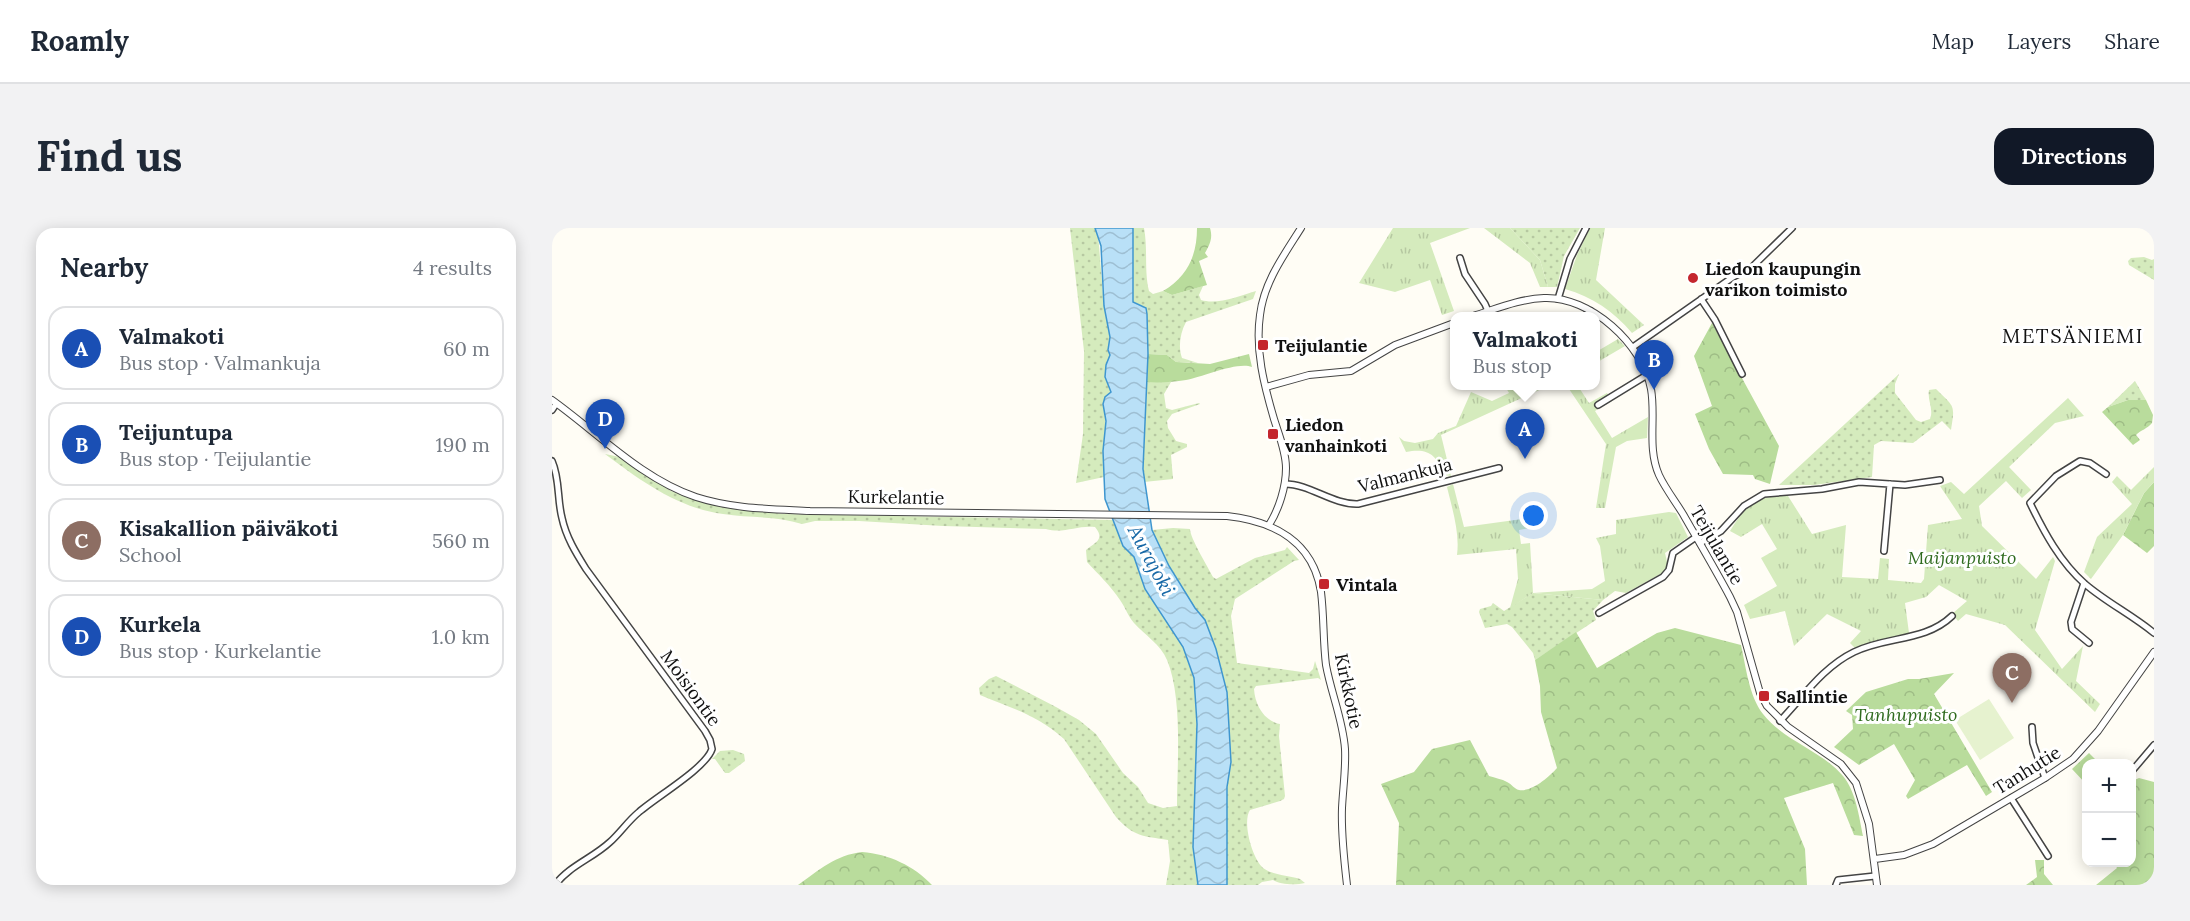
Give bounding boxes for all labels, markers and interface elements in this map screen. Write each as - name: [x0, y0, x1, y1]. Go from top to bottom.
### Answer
- text: Roamly: [30, 23, 129, 59]
- text: Map: [1931, 28, 1974, 55]
- text: Layers: [2007, 28, 2071, 55]
- text: Share: [2104, 28, 2160, 55]
- button: Directions: [1994, 128, 2154, 185]
- text: Find us: [36, 129, 182, 183]
- text: Nearby: [60, 251, 148, 284]
- text: 4 results: [413, 255, 492, 280]
- place label: Liedon kaupungin varikon toimisto: [1705, 257, 1861, 301]
- marker: Liedon kaupungin varikon toimisto: [1686, 271, 1700, 285]
- popup: [1450, 312, 1600, 390]
- text: Valmakoti: [119, 322, 224, 350]
- district label: METSÄNIEMI: [2002, 323, 2144, 348]
- text: Valmakoti: [1472, 325, 1578, 353]
- place label: Teijulantie: [1275, 334, 1368, 357]
- text: A: [75, 336, 88, 361]
- text: 60 m: [443, 336, 490, 361]
- marker: Teijulantie: [1256, 338, 1270, 352]
- pin: B: [1634, 340, 1674, 390]
- text: Bus stop · Valmankuja: [119, 350, 321, 375]
- text: Bus stop: [1472, 353, 1552, 378]
- pin: D: [586, 400, 624, 449]
- pin: A: [1506, 410, 1544, 459]
- place label: Liedon vanhainkoti: [1285, 413, 1387, 457]
- text: Teijuntupa: [119, 418, 233, 446]
- marker: Liedon vanhainkoti: [1266, 427, 1280, 441]
- text: B: [75, 432, 88, 457]
- text: 190 m: [436, 432, 490, 457]
- text: Bus stop · Teijulantie: [119, 446, 311, 471]
- street label: Valmankuja: [1355, 452, 1454, 498]
- street label: Kurkelantie: [848, 485, 945, 509]
- your location: [1519, 501, 1548, 530]
- street label: Teijulantie: [1685, 501, 1749, 589]
- text: Kisakallion päiväkoti: [119, 514, 338, 542]
- water label: Aurajoki: [1122, 519, 1181, 600]
- text: C: [75, 528, 88, 553]
- text: 560 m: [432, 528, 490, 553]
- text: School: [119, 542, 182, 567]
- park label: Maijanpuisto: [1908, 546, 2016, 569]
- place label: Vintala: [1336, 573, 1398, 596]
- marker: Vintala: [1317, 577, 1331, 591]
- text: Kurkela: [119, 610, 201, 638]
- text: D: [74, 624, 89, 649]
- text: 1.0 km: [432, 624, 490, 649]
- text: Bus stop · Kurkelantie: [119, 638, 321, 663]
- street label: Moisiontie: [656, 645, 726, 731]
- street label: Kirkkotie: [1330, 651, 1368, 731]
- pin: C: [1992, 654, 2032, 703]
- place label: Sallintie: [1776, 685, 1848, 708]
- marker: Sallintie: [1757, 689, 1771, 703]
- park label: Tanhupuisto: [1855, 703, 1957, 726]
- street label: Tanhutie: [1989, 740, 2065, 800]
- map controls: [2082, 759, 2136, 867]
- button: +: [2082, 759, 2136, 813]
- button: −: [2082, 813, 2136, 867]

